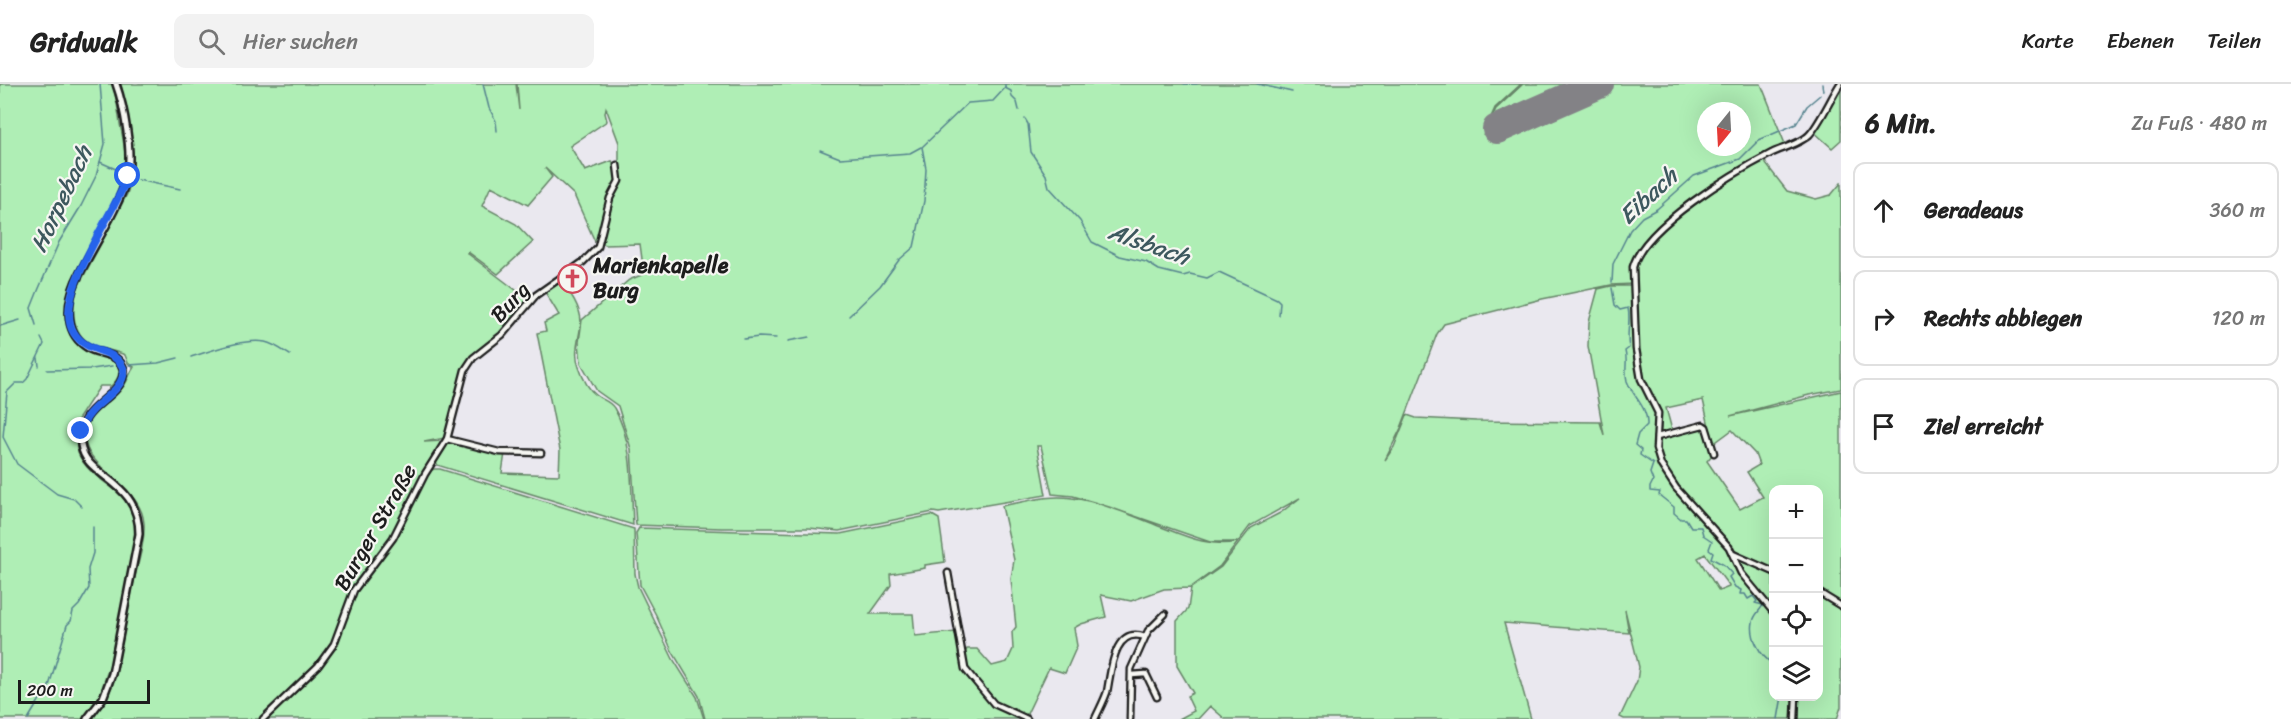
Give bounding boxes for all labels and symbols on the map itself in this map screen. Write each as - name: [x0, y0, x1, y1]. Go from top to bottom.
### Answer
- north arrow: [1697, 102, 1751, 156]
- water label: Horpebach: [18, 137, 105, 259]
- water label: Eibach: [1608, 155, 1690, 235]
- route start: [114, 162, 140, 188]
- water label: Alsbach: [1102, 210, 1197, 278]
- place label: Marienkapelle Burg: [592, 246, 729, 310]
- church icon: Marienkapelle Burg: [556, 262, 588, 294]
- street label: Burg: [480, 272, 540, 332]
- route end: [67, 417, 93, 443]
- street label: Burger Straße: [323, 456, 427, 598]
- scale bar: [18, 677, 150, 704]

